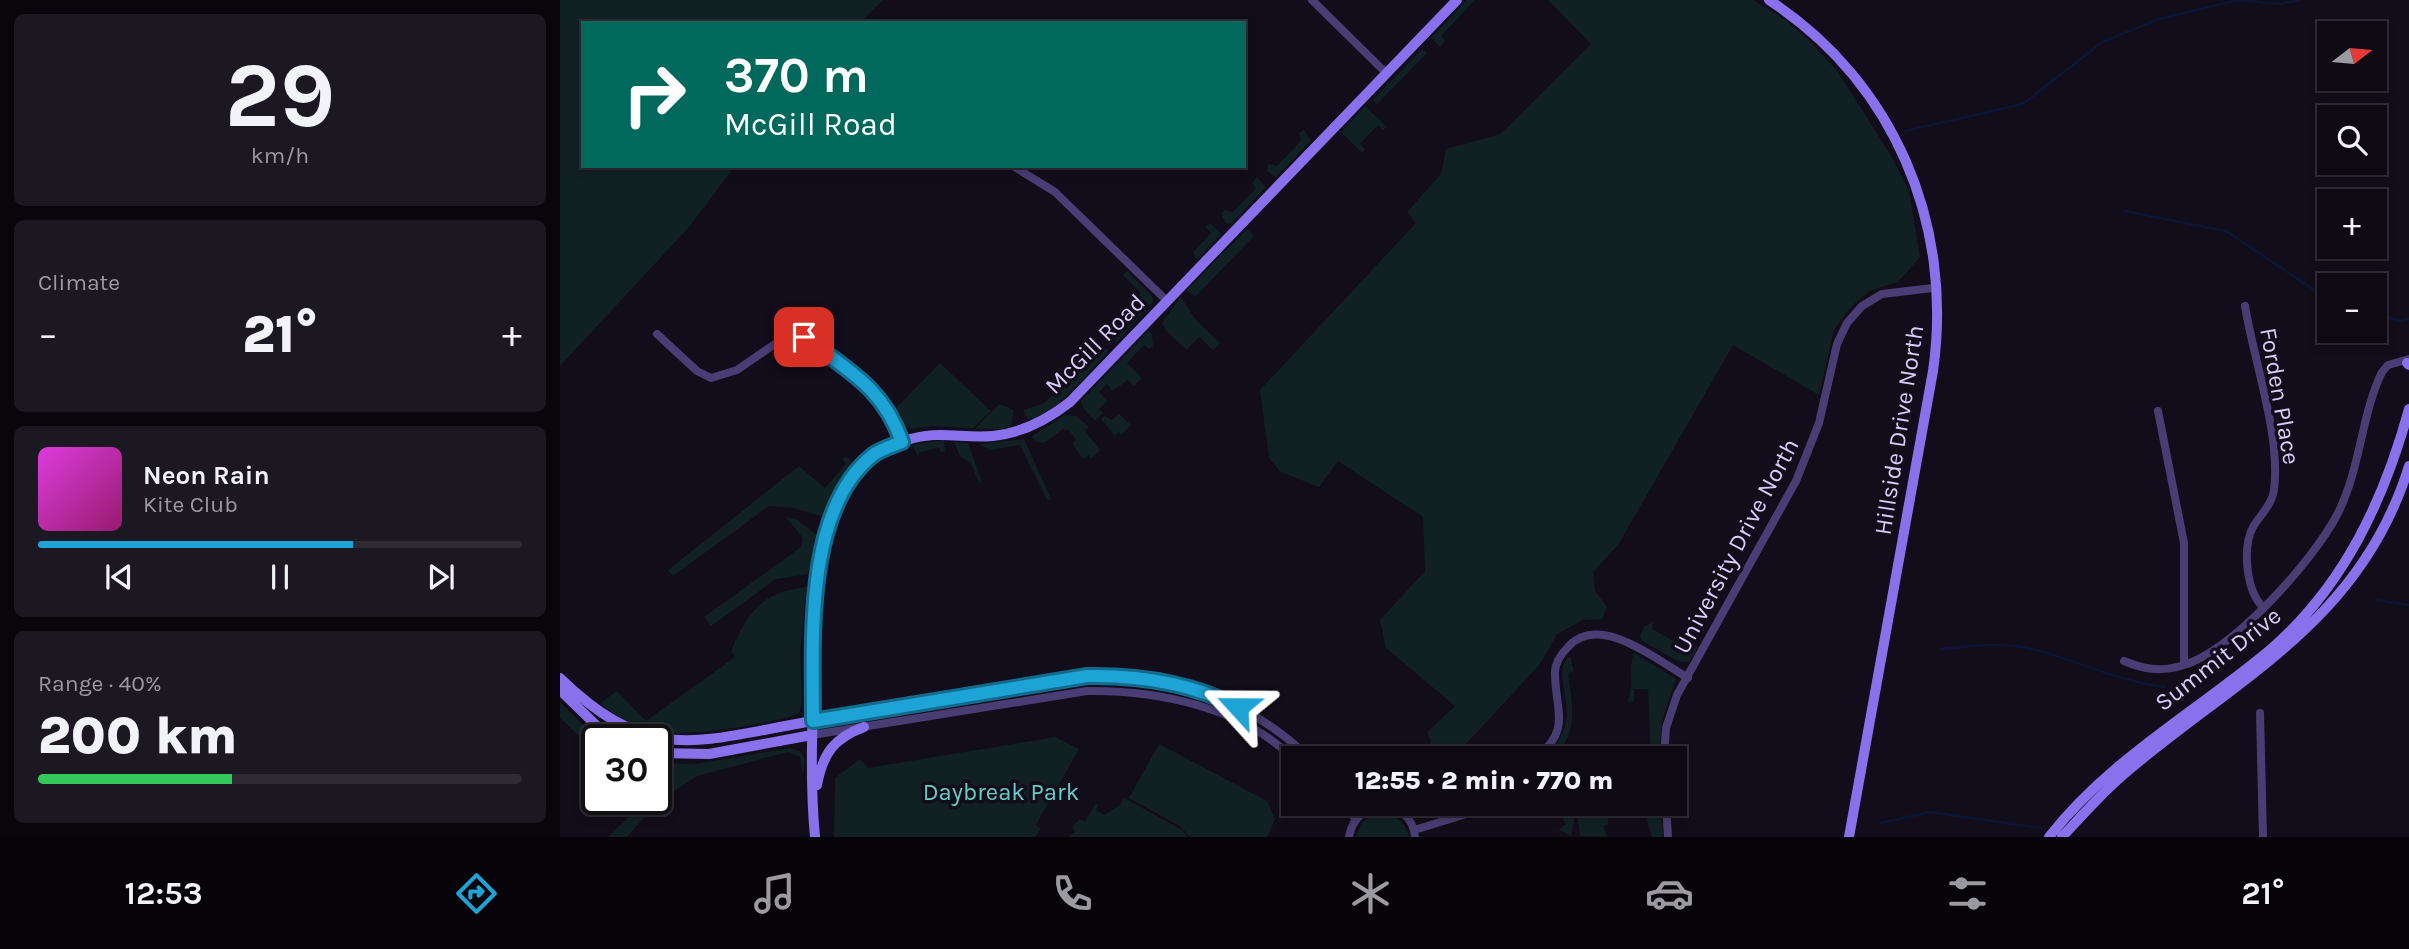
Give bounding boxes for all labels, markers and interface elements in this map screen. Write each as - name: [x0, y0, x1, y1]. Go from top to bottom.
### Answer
- north arrow: [2317, 21, 2387, 91]
- map controls: [2317, 21, 2387, 343]
- text: 29: [225, 43, 335, 149]
- text: 370 m: [724, 47, 869, 104]
- icon: right: [609, 49, 700, 140]
- button: search: [2317, 105, 2387, 175]
- text: McGill Road: [724, 106, 897, 143]
- text: km/h: [251, 142, 309, 169]
- button: +: [2317, 189, 2387, 259]
- text: Climate: [38, 269, 120, 296]
- button: −: [2317, 273, 2387, 343]
- street label: McGill Road: [1039, 288, 1151, 400]
- text: 21°: [242, 304, 318, 365]
- pin: [774, 307, 834, 367]
- text: −: [38, 312, 58, 357]
- text: +: [502, 312, 522, 357]
- icon: arrive: [785, 318, 823, 356]
- street label: Hillside Drive North: [1869, 323, 1929, 537]
- street label: Forden Place: [2254, 325, 2306, 467]
- street label: University Drive North: [1667, 434, 1805, 658]
- text: Neon Rain: [143, 460, 270, 491]
- text: Kite Club: [143, 491, 238, 518]
- icon: previous: [100, 558, 138, 596]
- icon: pause: [261, 558, 299, 596]
- icon: next: [422, 558, 460, 596]
- street label: Summit Drive: [2150, 601, 2286, 717]
- text: Range · 40%: [38, 670, 162, 697]
- position arrow: [1201, 670, 1275, 744]
- text: 200 km: [38, 705, 237, 766]
- speed limit sign: 30: [581, 724, 672, 815]
- text: 12:55 · 2 min · 770 m: [1355, 765, 1613, 796]
- park label: Daybreak Park: [923, 778, 1079, 806]
- icon: directions: [452, 869, 501, 918]
- icon: music: [750, 869, 799, 918]
- icon: phone: [1048, 869, 1097, 918]
- icon: climate: [1346, 869, 1395, 918]
- icon: car: [1645, 869, 1694, 918]
- icon: filters: [1943, 869, 1992, 918]
- text: 12:53: [125, 875, 203, 912]
- text: 21°: [2241, 875, 2284, 912]

